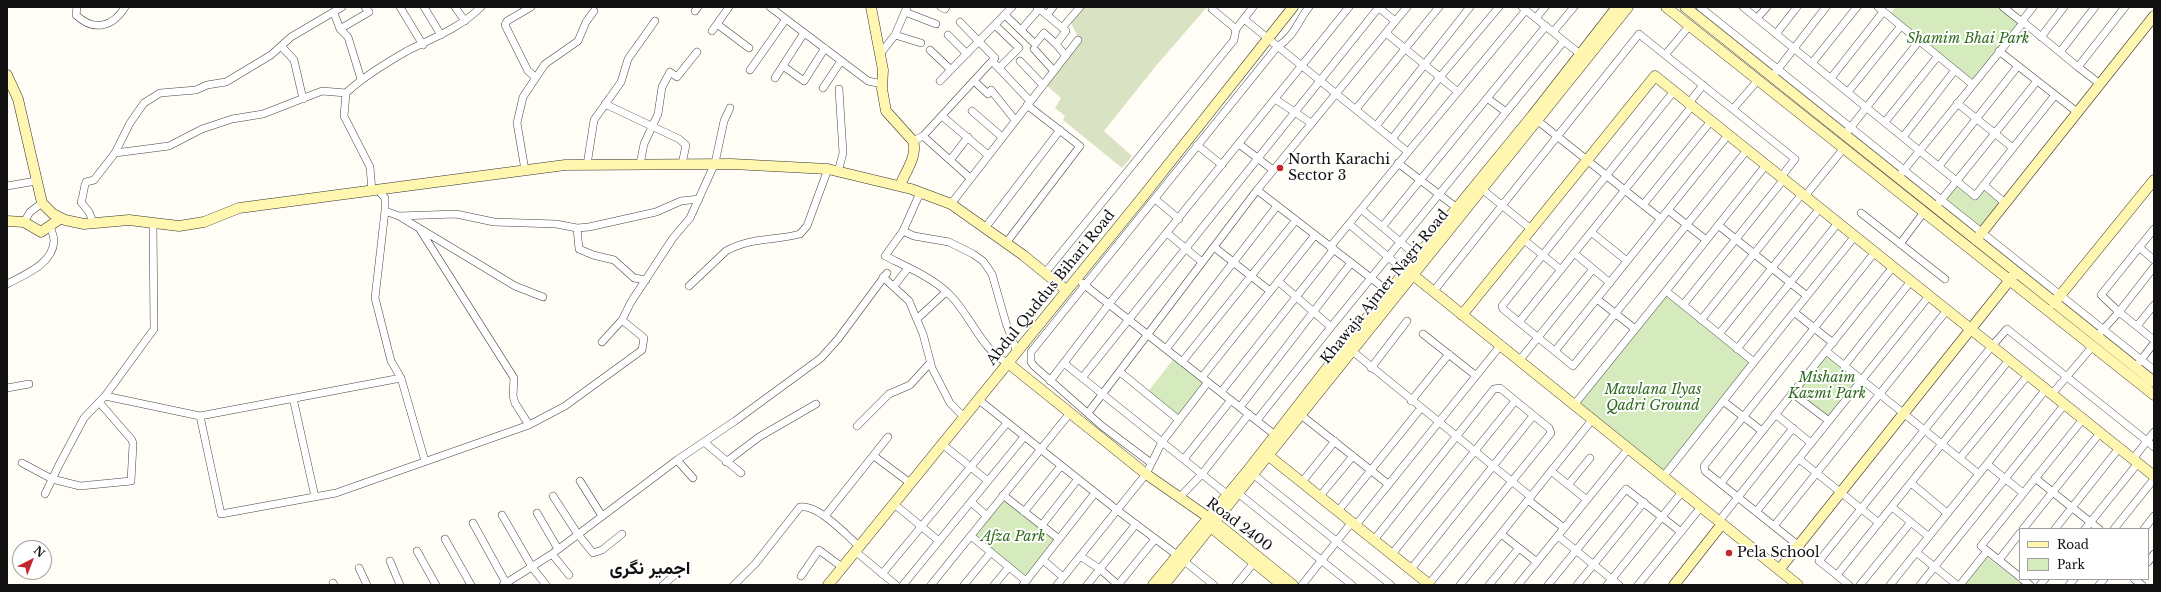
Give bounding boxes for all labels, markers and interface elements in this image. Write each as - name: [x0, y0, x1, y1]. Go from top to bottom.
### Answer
- park label: Shamim Bhai Park: [1907, 31, 2029, 47]
- place label: North Karachi Sector 3: [1288, 152, 1390, 184]
- marker: North Karachi Sector 3: [1275, 163, 1285, 173]
- street label: Abdul Quddus Bihari Road: [983, 207, 1119, 369]
- street label: Khawaja Ajmer Nagri Road: [1318, 207, 1452, 367]
- park label: Mishaim Kazmi Park: [1788, 370, 1866, 402]
- park label: Mawlana Ilyas Qadri Ground: [1605, 382, 1701, 414]
- street label: Road 2400: [1203, 495, 1275, 555]
- legend: [2019, 528, 2149, 580]
- park label: Afza Park: [981, 529, 1045, 545]
- text: Road: [2057, 537, 2089, 552]
- north arrow: [12, 540, 52, 580]
- text: N: [31, 543, 48, 560]
- place label: Pela School: [1737, 545, 1820, 561]
- marker: Pela School: [1724, 548, 1734, 558]
- text: Park: [2057, 557, 2085, 572]
- district label: اجمیر نگری: [610, 558, 690, 580]

